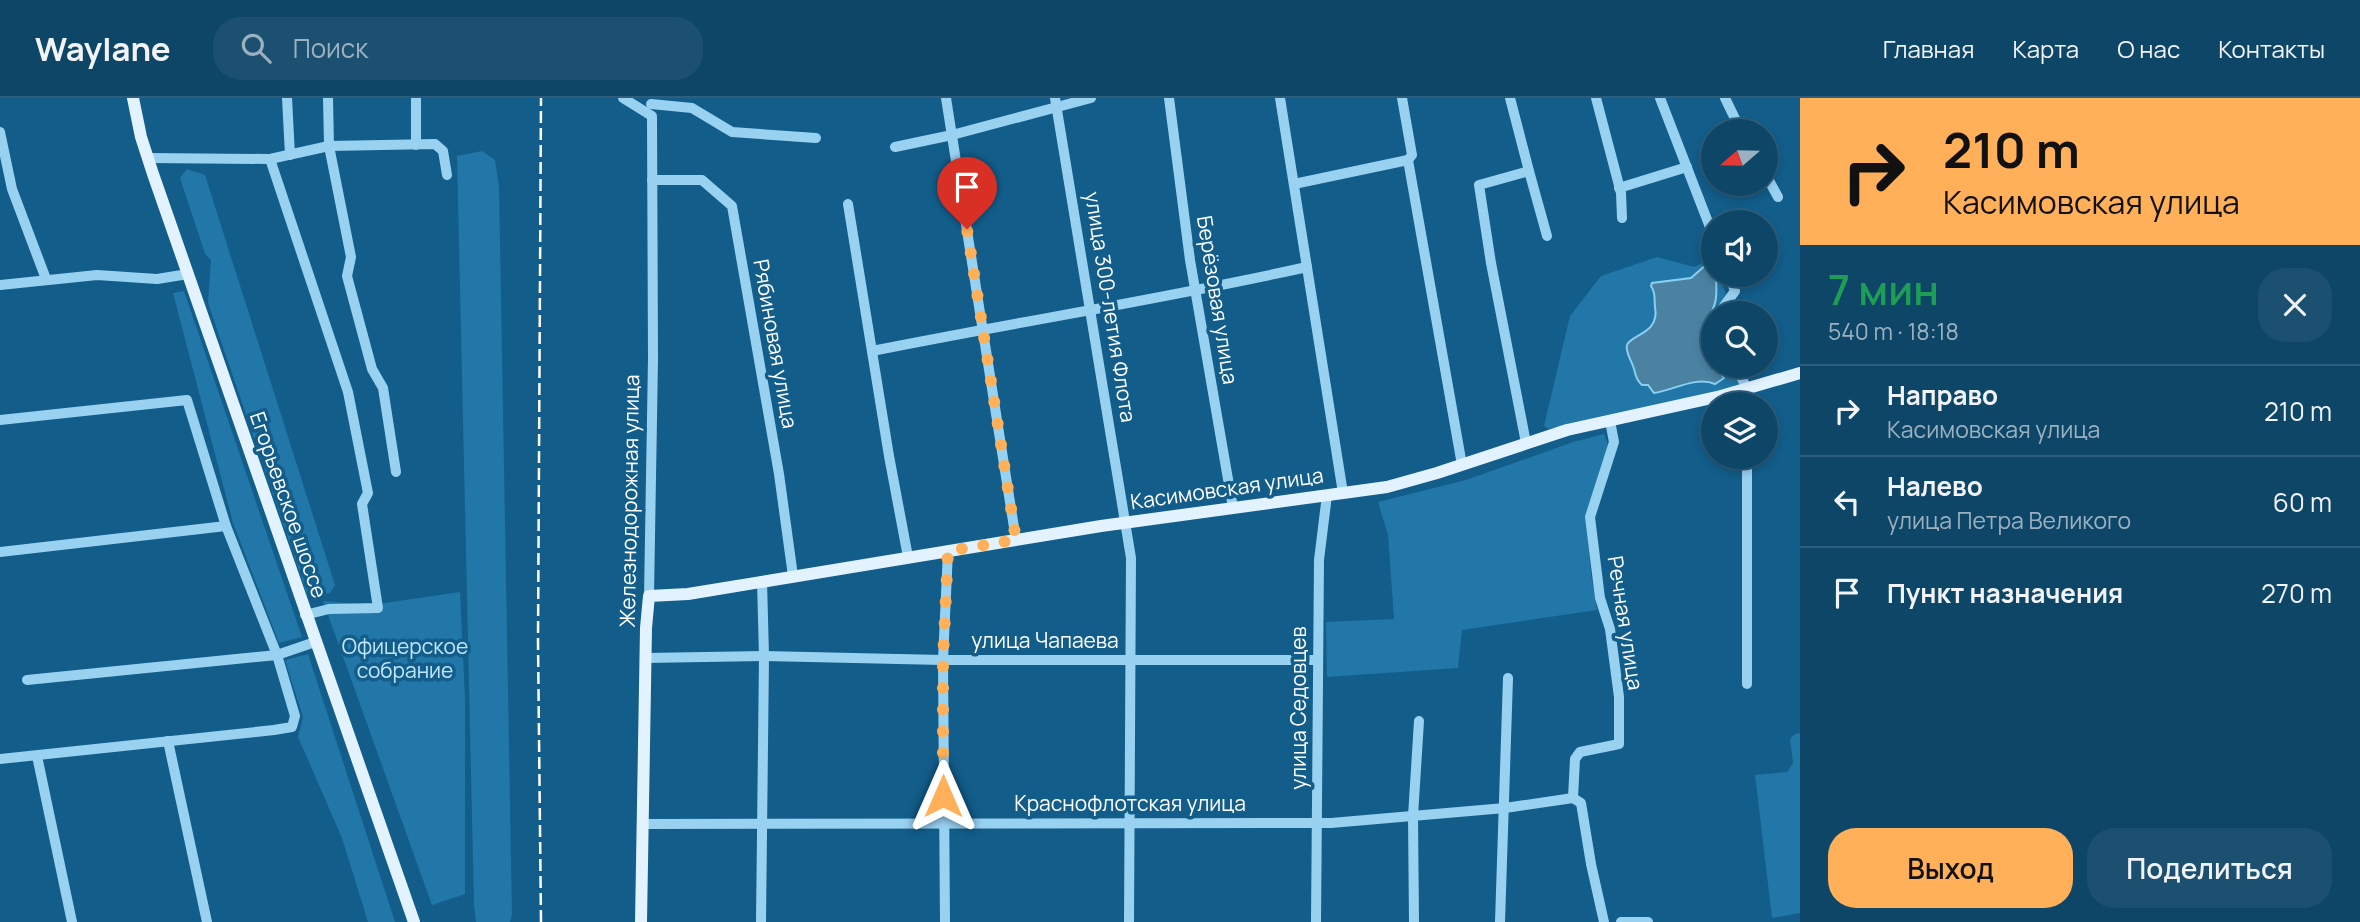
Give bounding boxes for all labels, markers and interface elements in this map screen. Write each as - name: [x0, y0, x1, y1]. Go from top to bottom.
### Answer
- search box: [213, 17, 703, 80]
- text: Waylane: [35, 26, 171, 71]
- icon: search: [237, 29, 275, 67]
- text: Поиск: [293, 30, 368, 66]
- text: Главная: [1883, 32, 1974, 65]
- text: Карта: [2012, 32, 2079, 65]
- text: О нас: [2117, 32, 2180, 65]
- text: Контакты: [2218, 32, 2325, 65]
- text: 210 m: [1943, 116, 2080, 183]
- north arrow: [1701, 119, 1778, 196]
- map controls: [1701, 119, 1778, 469]
- icon: right: [1828, 126, 1919, 217]
- pin: [937, 157, 997, 229]
- icon: arrive: [948, 168, 986, 206]
- text: Касимовская улица: [1943, 180, 2240, 224]
- street label: улица 300-летия Флота: [1079, 189, 1143, 424]
- button: sound: [1701, 210, 1778, 287]
- street label: Берёзовая улица: [1191, 214, 1245, 386]
- street label: Рябиновая улица: [747, 257, 805, 431]
- text: 7 мин: [1828, 260, 1939, 318]
- button: close: [2258, 268, 2332, 342]
- button: search: [1701, 301, 1778, 378]
- text: 540 m · 18:18: [1828, 315, 1959, 347]
- street label: Железнодорожная улица: [613, 374, 645, 628]
- text: Направо: [1887, 377, 1998, 413]
- button: layers: [1701, 392, 1778, 469]
- icon: right: [1828, 392, 1866, 430]
- text: 210 m: [2264, 393, 2332, 429]
- street label: Егорьевское шоссе: [244, 408, 334, 602]
- text: Касимовская улица: [1887, 413, 2100, 445]
- street label: Касимовская улица: [1128, 461, 1325, 515]
- text: Налево: [1887, 468, 1983, 504]
- icon: left: [1828, 483, 1866, 521]
- text: 60 m: [2273, 484, 2332, 520]
- text: улица Петра Великого: [1887, 504, 2131, 536]
- street label: Речная улица: [1602, 554, 1650, 692]
- icon: arrive: [1828, 574, 1866, 612]
- text: Пункт назначения: [1887, 575, 2123, 611]
- text: 270 m: [2261, 575, 2332, 611]
- street label: улица Чапаева: [971, 626, 1119, 654]
- street label: улица Седовцев: [1284, 626, 1312, 790]
- park label: Офицерское собрание: [342, 632, 468, 684]
- position arrow: [906, 759, 980, 833]
- street label: Краснофлотская улица: [1014, 789, 1246, 817]
- button: Выход: [1828, 828, 2073, 908]
- button: Поделиться: [2087, 828, 2332, 908]

